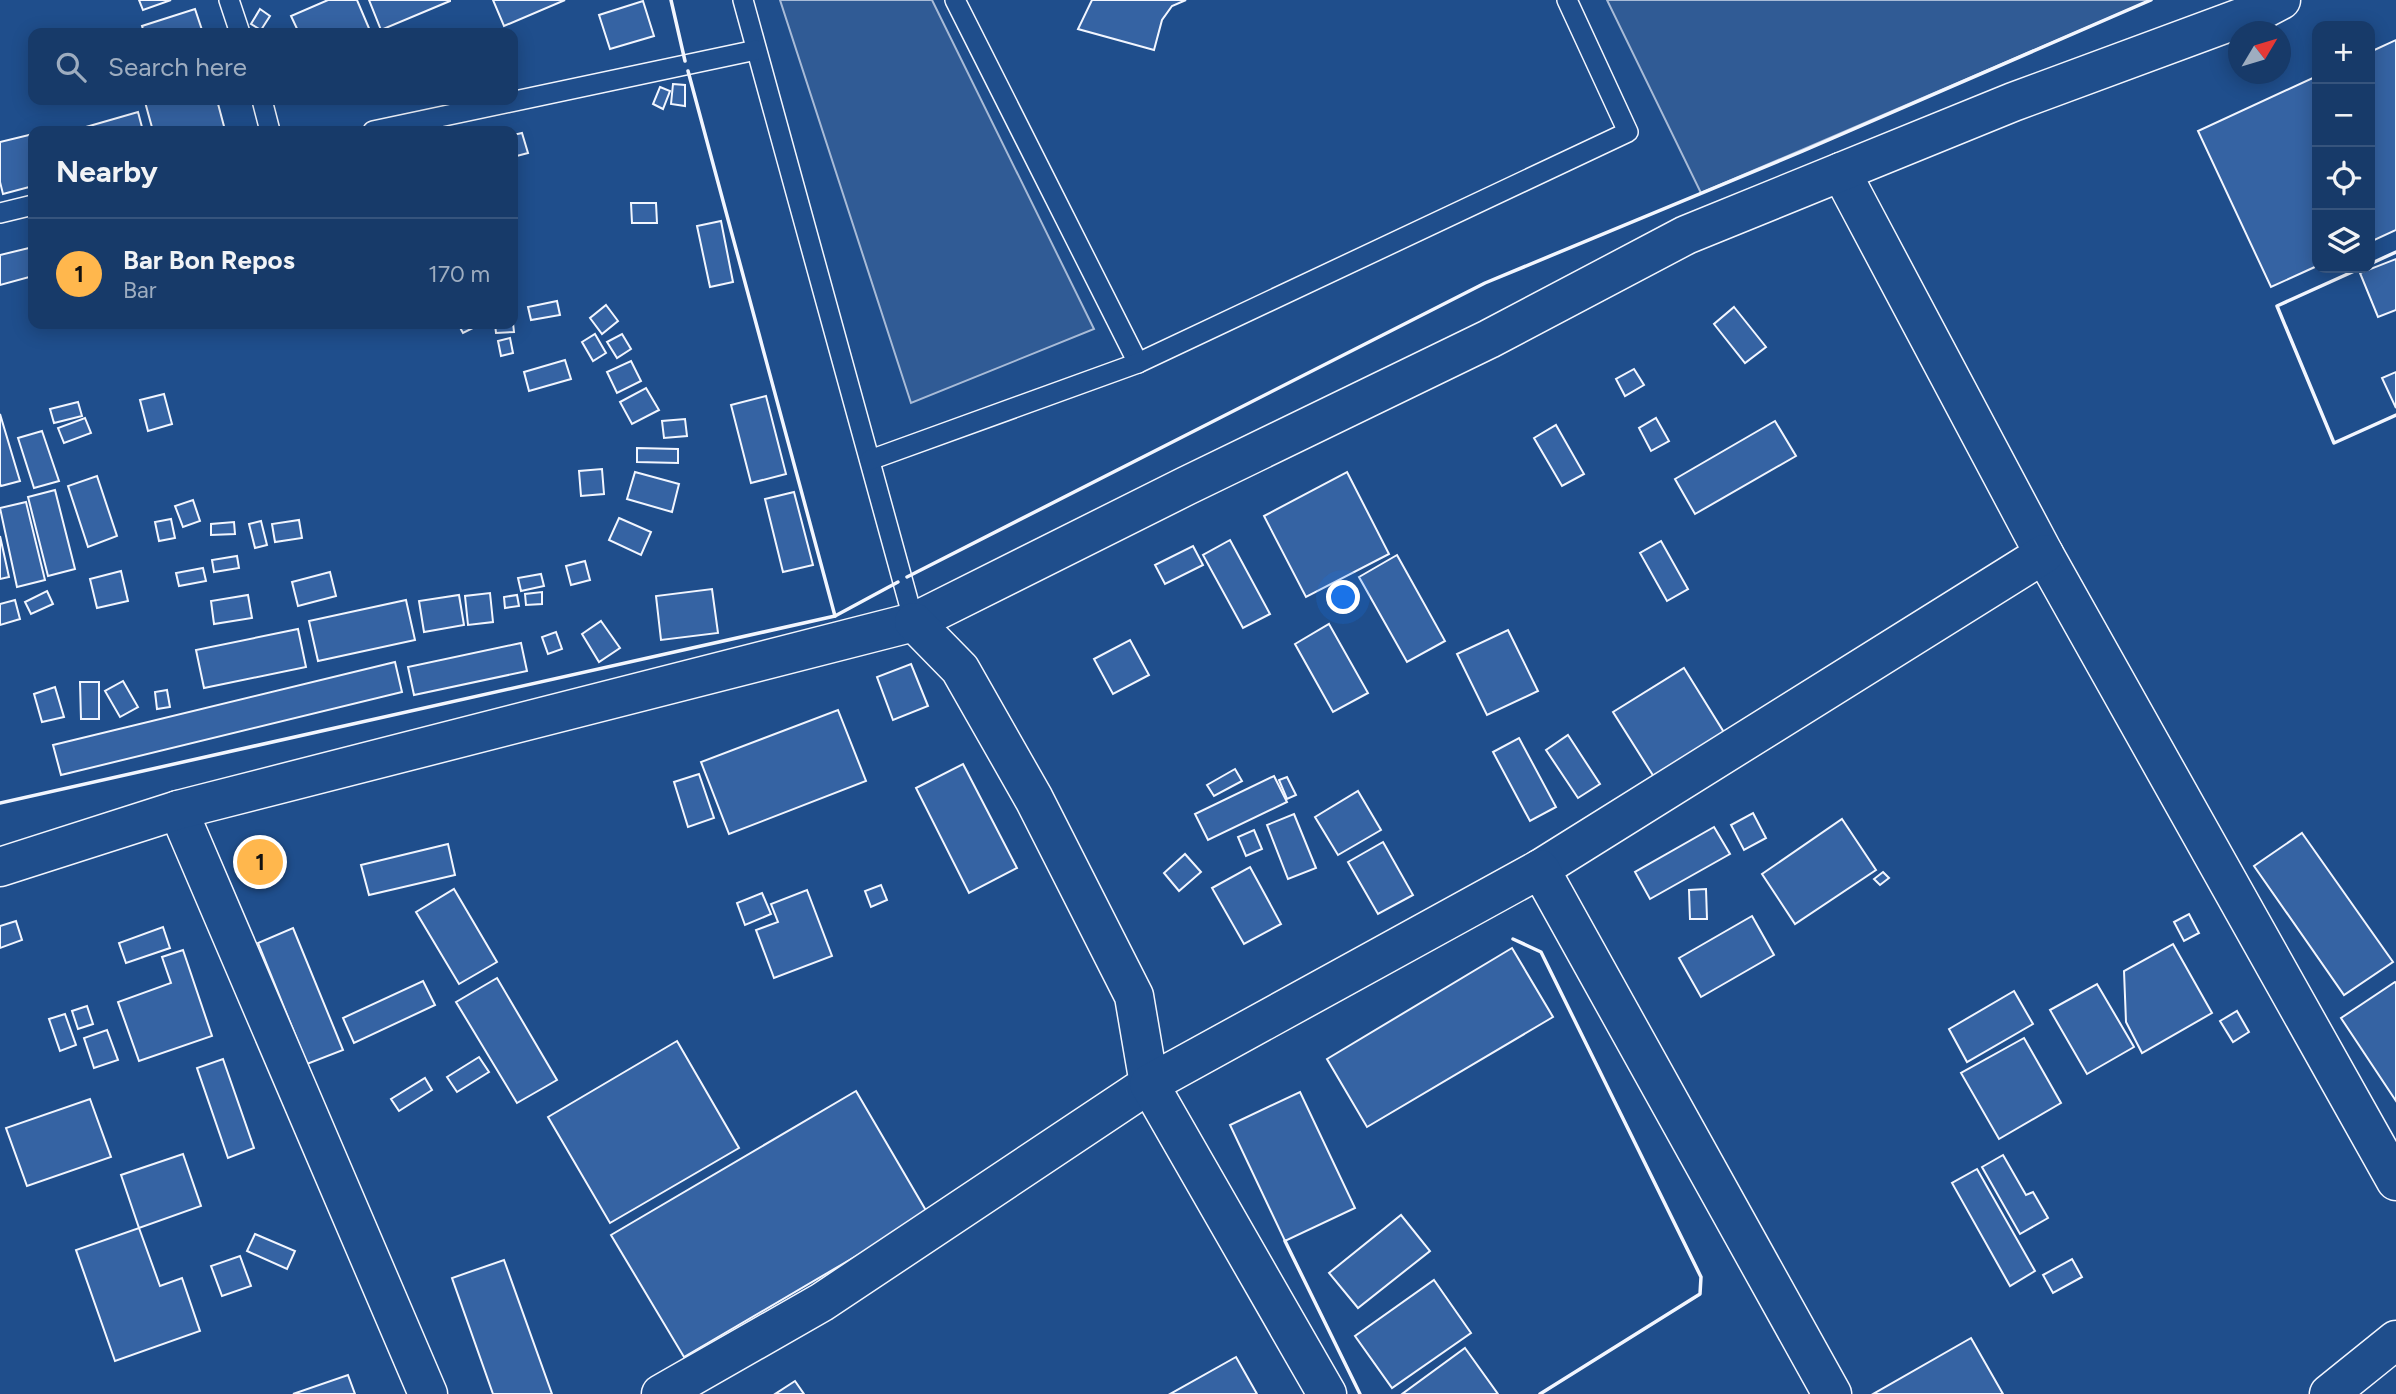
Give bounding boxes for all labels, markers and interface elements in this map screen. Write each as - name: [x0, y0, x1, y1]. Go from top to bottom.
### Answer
- north arrow: [2228, 21, 2291, 84]
- map controls: [2312, 21, 2375, 273]
- button: +: [2312, 21, 2375, 84]
- search box: [28, 28, 518, 105]
- icon: search: [52, 48, 90, 86]
- text: Search here: [108, 51, 247, 83]
- button: −: [2312, 84, 2375, 147]
- button: locate: [2312, 147, 2375, 210]
- text: Nearby: [56, 153, 158, 190]
- button: layers: [2312, 210, 2375, 273]
- text: Bar Bon Repos: [123, 244, 295, 276]
- text: 1: [74, 260, 84, 288]
- text: 170 m: [428, 260, 490, 288]
- text: Bar: [123, 276, 157, 304]
- your location: [1326, 580, 1360, 614]
- pin: 1: [237, 836, 283, 888]

